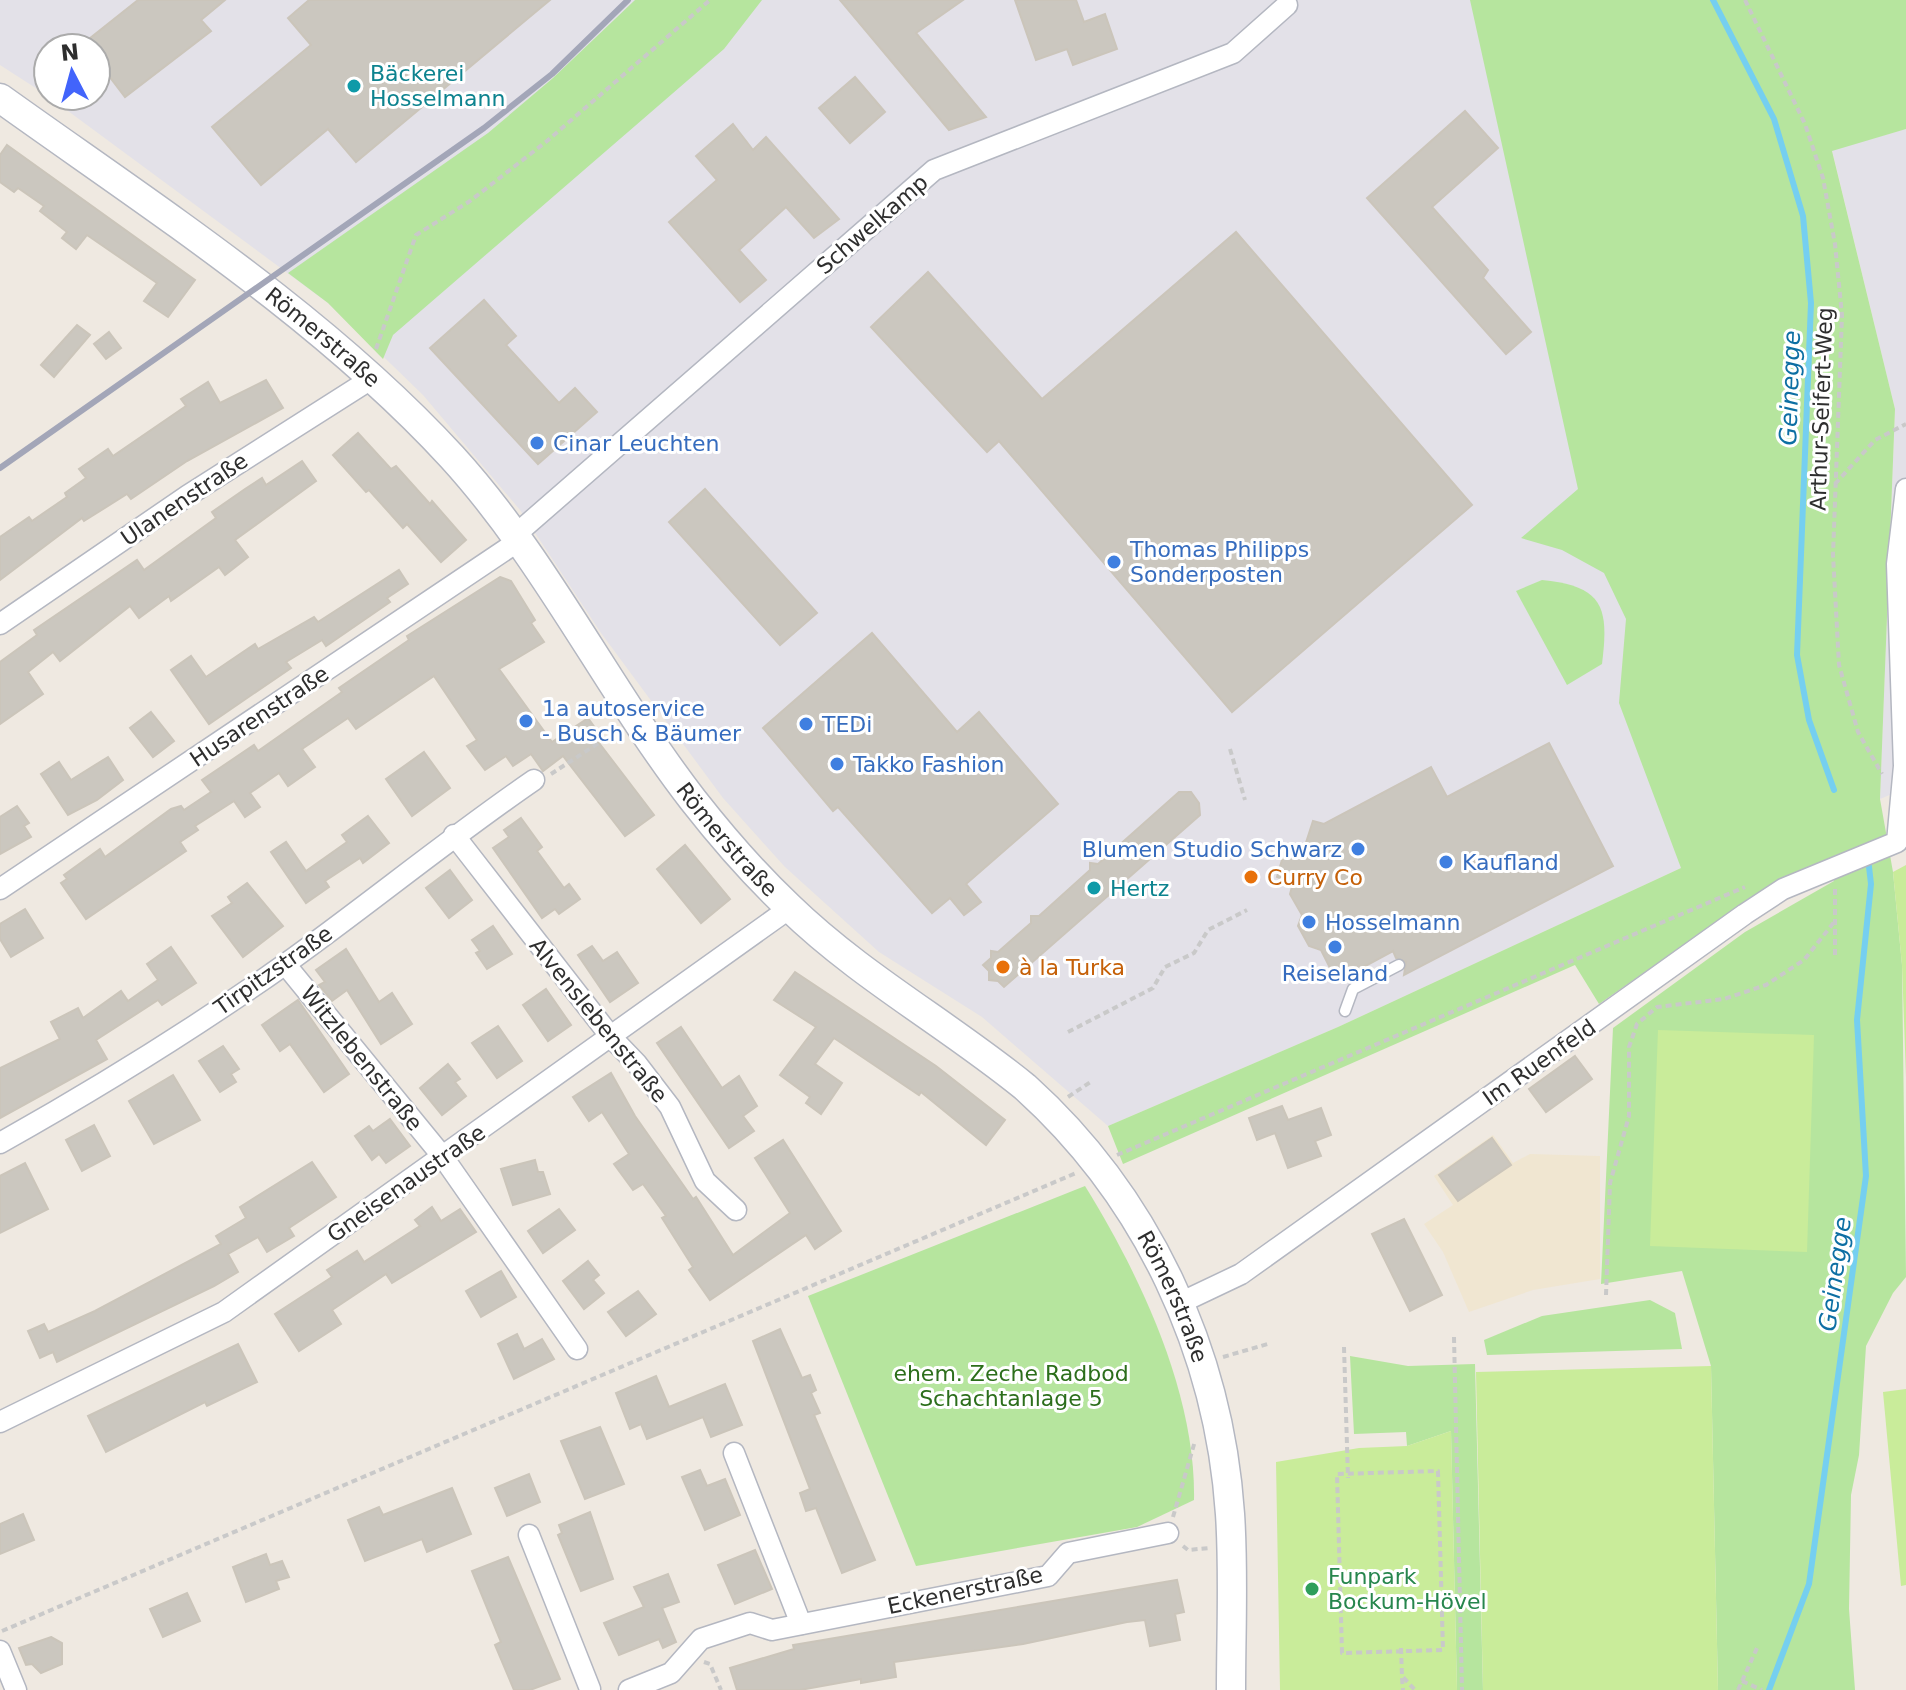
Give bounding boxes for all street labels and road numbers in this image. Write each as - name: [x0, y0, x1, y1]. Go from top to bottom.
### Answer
- street label: Schwelkamp: [812, 169, 933, 279]
- street label: Römerstraße: [261, 282, 385, 392]
- street label: Arthur-Seifert-Weg: [1805, 307, 1838, 511]
- street label: Ulanenstraße: [116, 448, 252, 551]
- street label: Husarenstraße: [185, 661, 333, 772]
- street label: Römerstraße: [671, 778, 783, 902]
- street label: Tirpitzstraße: [209, 921, 337, 1021]
- street label: Alvenslebenstraße: [525, 933, 673, 1108]
- street label: Witzlebenstraße: [296, 981, 428, 1136]
- street label: Im Ruenfeld: [1478, 1014, 1601, 1111]
- street label: Gneisenaustraße: [323, 1120, 490, 1247]
- street label: Römerstraße: [1132, 1226, 1213, 1366]
- street label: Eckenerstraße: [885, 1562, 1045, 1619]

